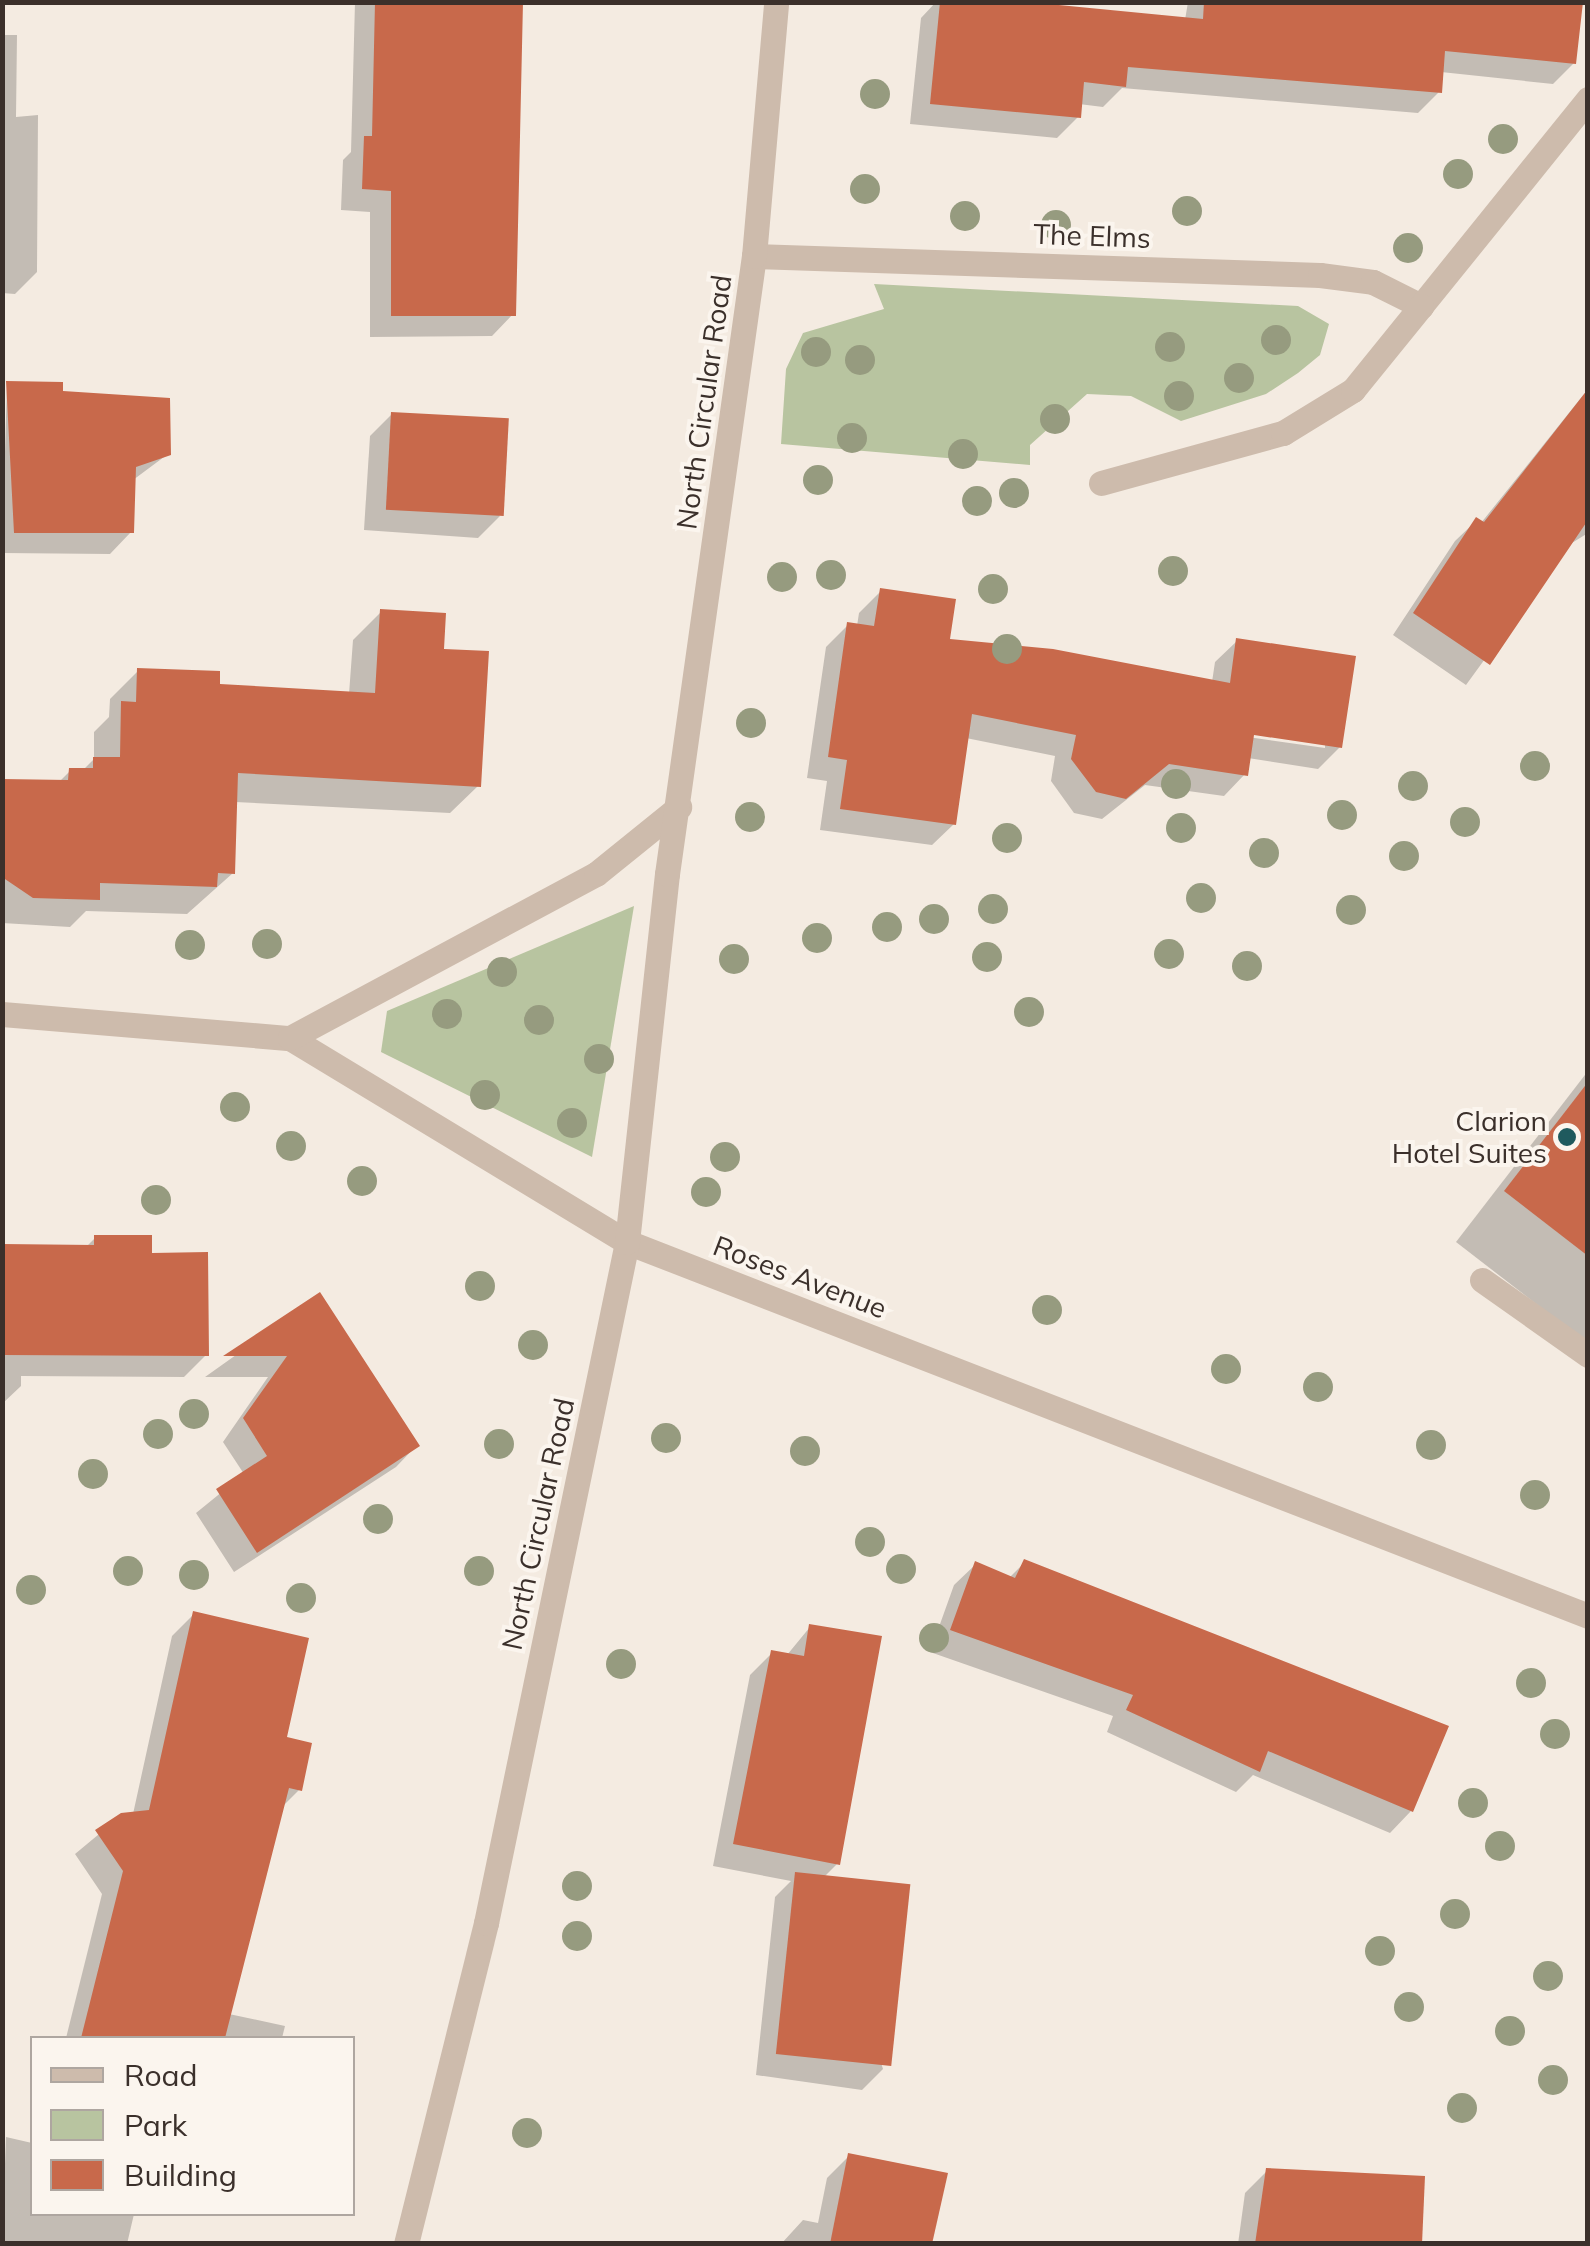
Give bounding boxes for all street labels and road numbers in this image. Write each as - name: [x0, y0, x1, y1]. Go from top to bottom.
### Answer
- street label: The Elms: [1033, 217, 1151, 255]
- street label: North Circular Road: [669, 273, 739, 531]
- street label: Roses Avenue: [709, 1229, 891, 1325]
- street label: North Circular Road: [495, 1395, 581, 1653]

